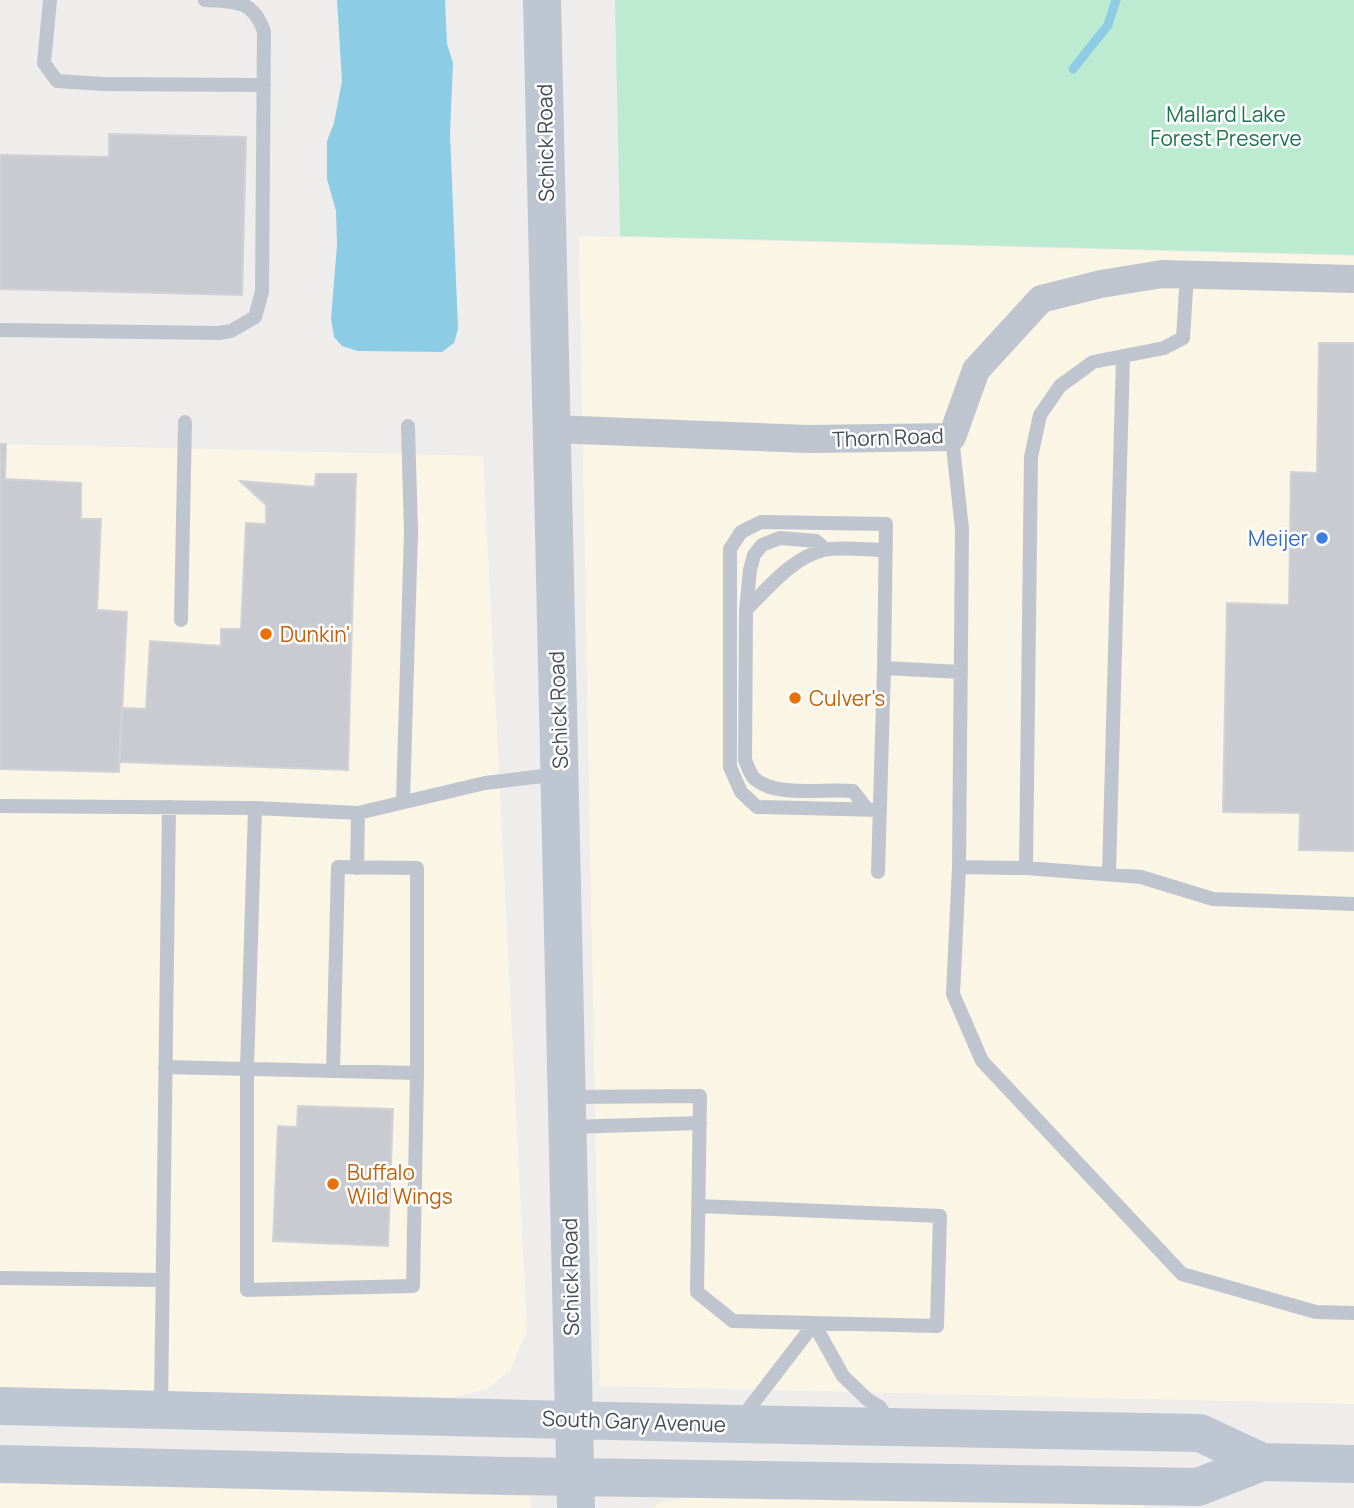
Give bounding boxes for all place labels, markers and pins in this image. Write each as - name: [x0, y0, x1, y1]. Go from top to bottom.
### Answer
- place label: Meijer: [1248, 524, 1308, 552]
- marker: Meijer: [1314, 530, 1330, 546]
- place label: Dunkin': [280, 620, 351, 648]
- marker: Dunkin': [258, 626, 274, 642]
- place label: Culver's: [809, 684, 885, 712]
- marker: Culver's: [787, 690, 803, 706]
- place label: Buffalo Wild Wings: [347, 1158, 453, 1210]
- marker: Buffalo Wild Wings: [325, 1176, 341, 1192]

